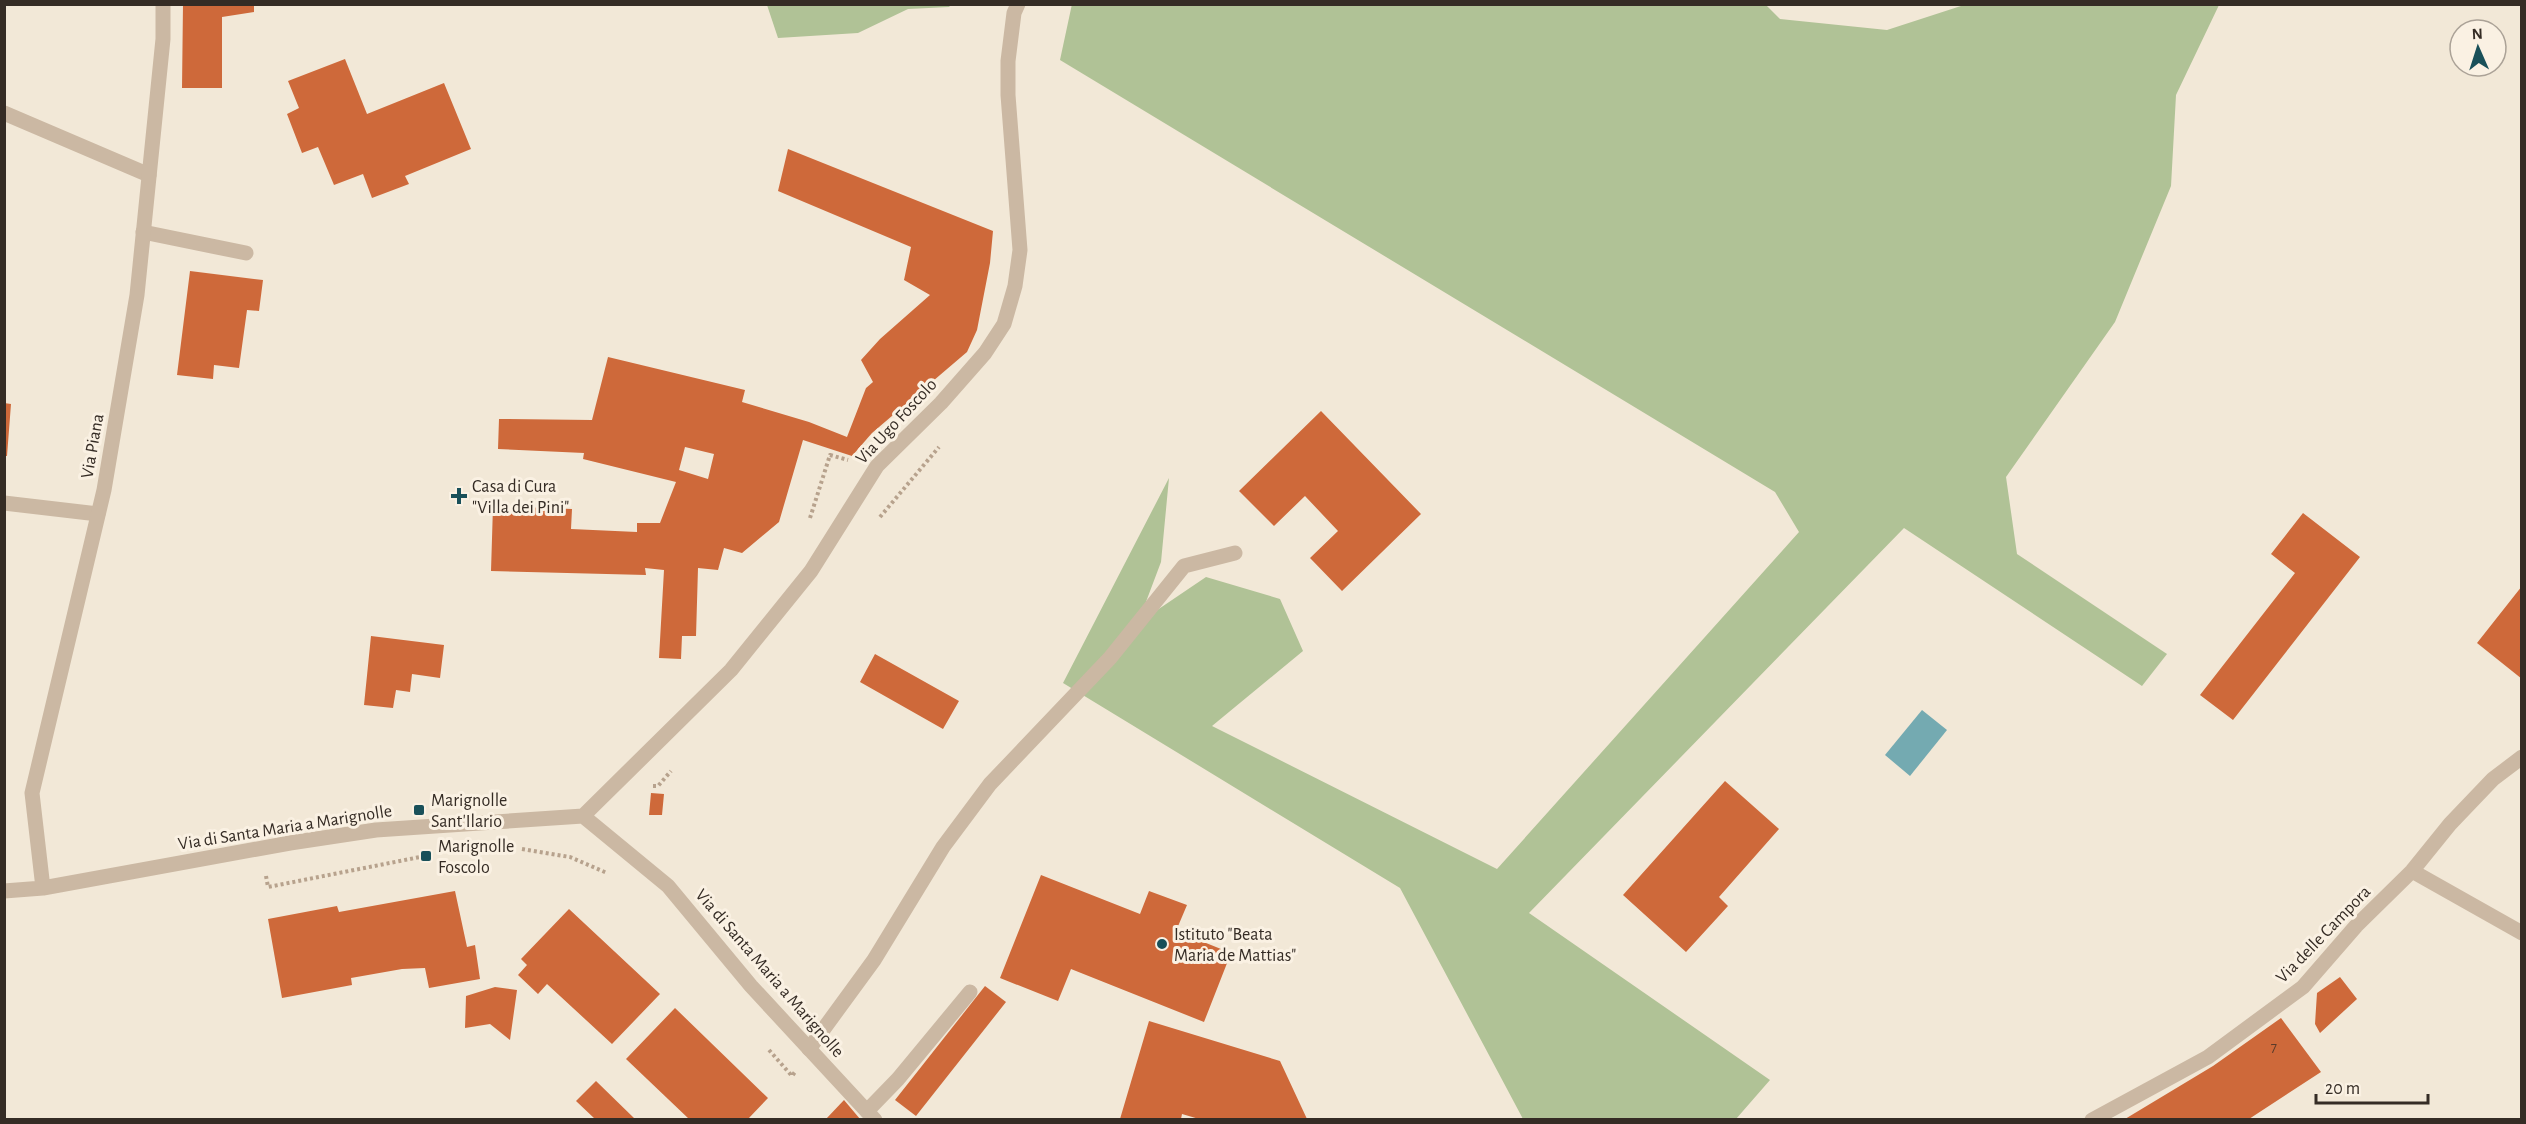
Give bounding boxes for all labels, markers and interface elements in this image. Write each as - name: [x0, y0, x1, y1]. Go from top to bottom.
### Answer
- north arrow: [2448, 18, 2508, 78]
- text: N: [2471, 26, 2483, 42]
- street label: Via Ugo Foscolo: [853, 375, 941, 468]
- street label: Via Piana: [78, 412, 108, 480]
- place label: Casa di Cura "Villa dei Pini": [472, 478, 569, 517]
- marker: Casa di Cura "Villa dei Pini": [450, 487, 468, 505]
- place label: Marignolle Sant'Ilario: [431, 792, 507, 831]
- street label: Via di Santa Maria a Marignolle: [177, 802, 393, 854]
- marker: Marignolle Sant'Ilario: [412, 803, 426, 817]
- place label: Marignolle Foscolo: [438, 838, 514, 877]
- marker: Marignolle Foscolo: [419, 849, 433, 863]
- street label: Via delle Campora: [2273, 883, 2374, 987]
- street label: Via di Santa Maria a Marignolle: [691, 886, 847, 1061]
- place label: Istituto "Beata Maria de Mattias": [1174, 926, 1296, 965]
- marker: Istituto "Beata Maria de Mattias": [1155, 937, 1169, 951]
- house number: 7: [2271, 1040, 2277, 1055]
- scale bar: [2316, 1067, 2428, 1105]
- text: 20 m: [2325, 1080, 2360, 1098]

